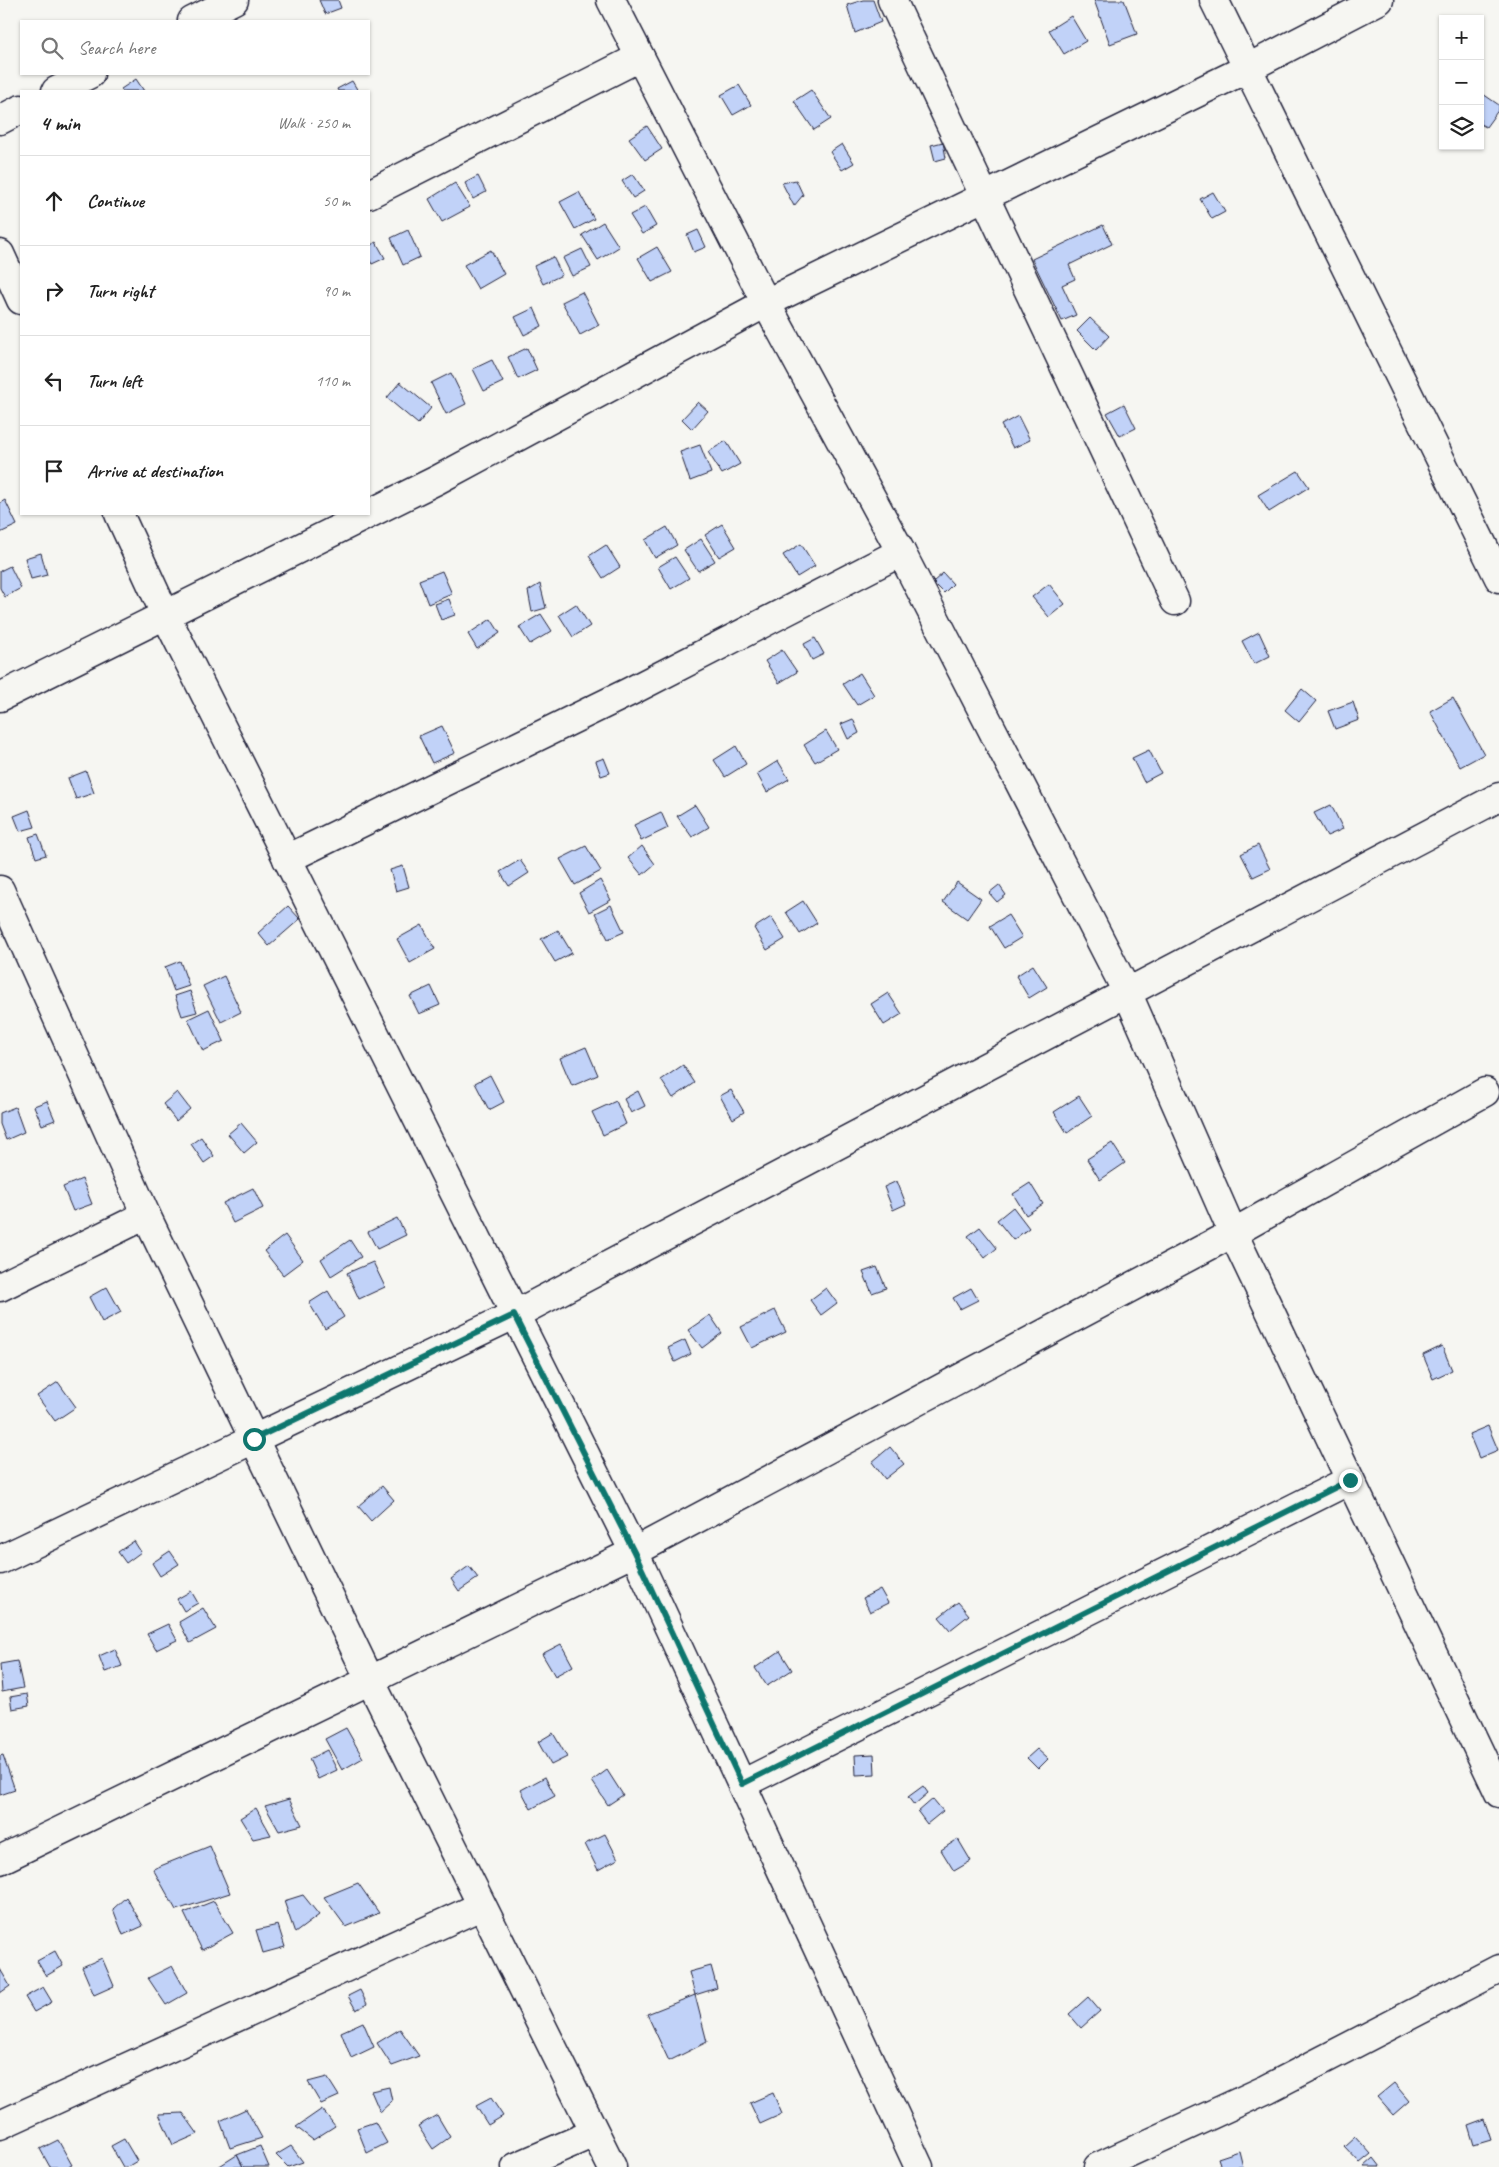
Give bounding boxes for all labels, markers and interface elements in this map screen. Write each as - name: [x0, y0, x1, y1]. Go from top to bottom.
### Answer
- map controls: [1439, 15, 1484, 150]
- button: +: [1439, 15, 1484, 60]
- search box: [20, 20, 370, 75]
- icon: search: [38, 34, 66, 62]
- text: Search here: [78, 36, 155, 60]
- button: −: [1439, 60, 1484, 105]
- button: layers: [1439, 105, 1484, 150]
- text: 4 min: [40, 110, 80, 136]
- text: Walk · 250 m: [278, 113, 350, 133]
- icon: ahead: [40, 187, 68, 215]
- text: Continue: [87, 189, 144, 213]
- text: 50 m: [323, 191, 350, 211]
- icon: right: [40, 277, 68, 305]
- text: Turn right: [87, 279, 154, 303]
- text: 90 m: [323, 281, 350, 301]
- icon: left: [40, 367, 68, 395]
- text: Turn left: [87, 369, 142, 393]
- text: 110 m: [316, 371, 350, 391]
- icon: arrive: [40, 457, 68, 485]
- text: Arrive at destination: [87, 459, 223, 483]
- route start: [243, 1428, 266, 1451]
- route end: [1339, 1469, 1362, 1492]

